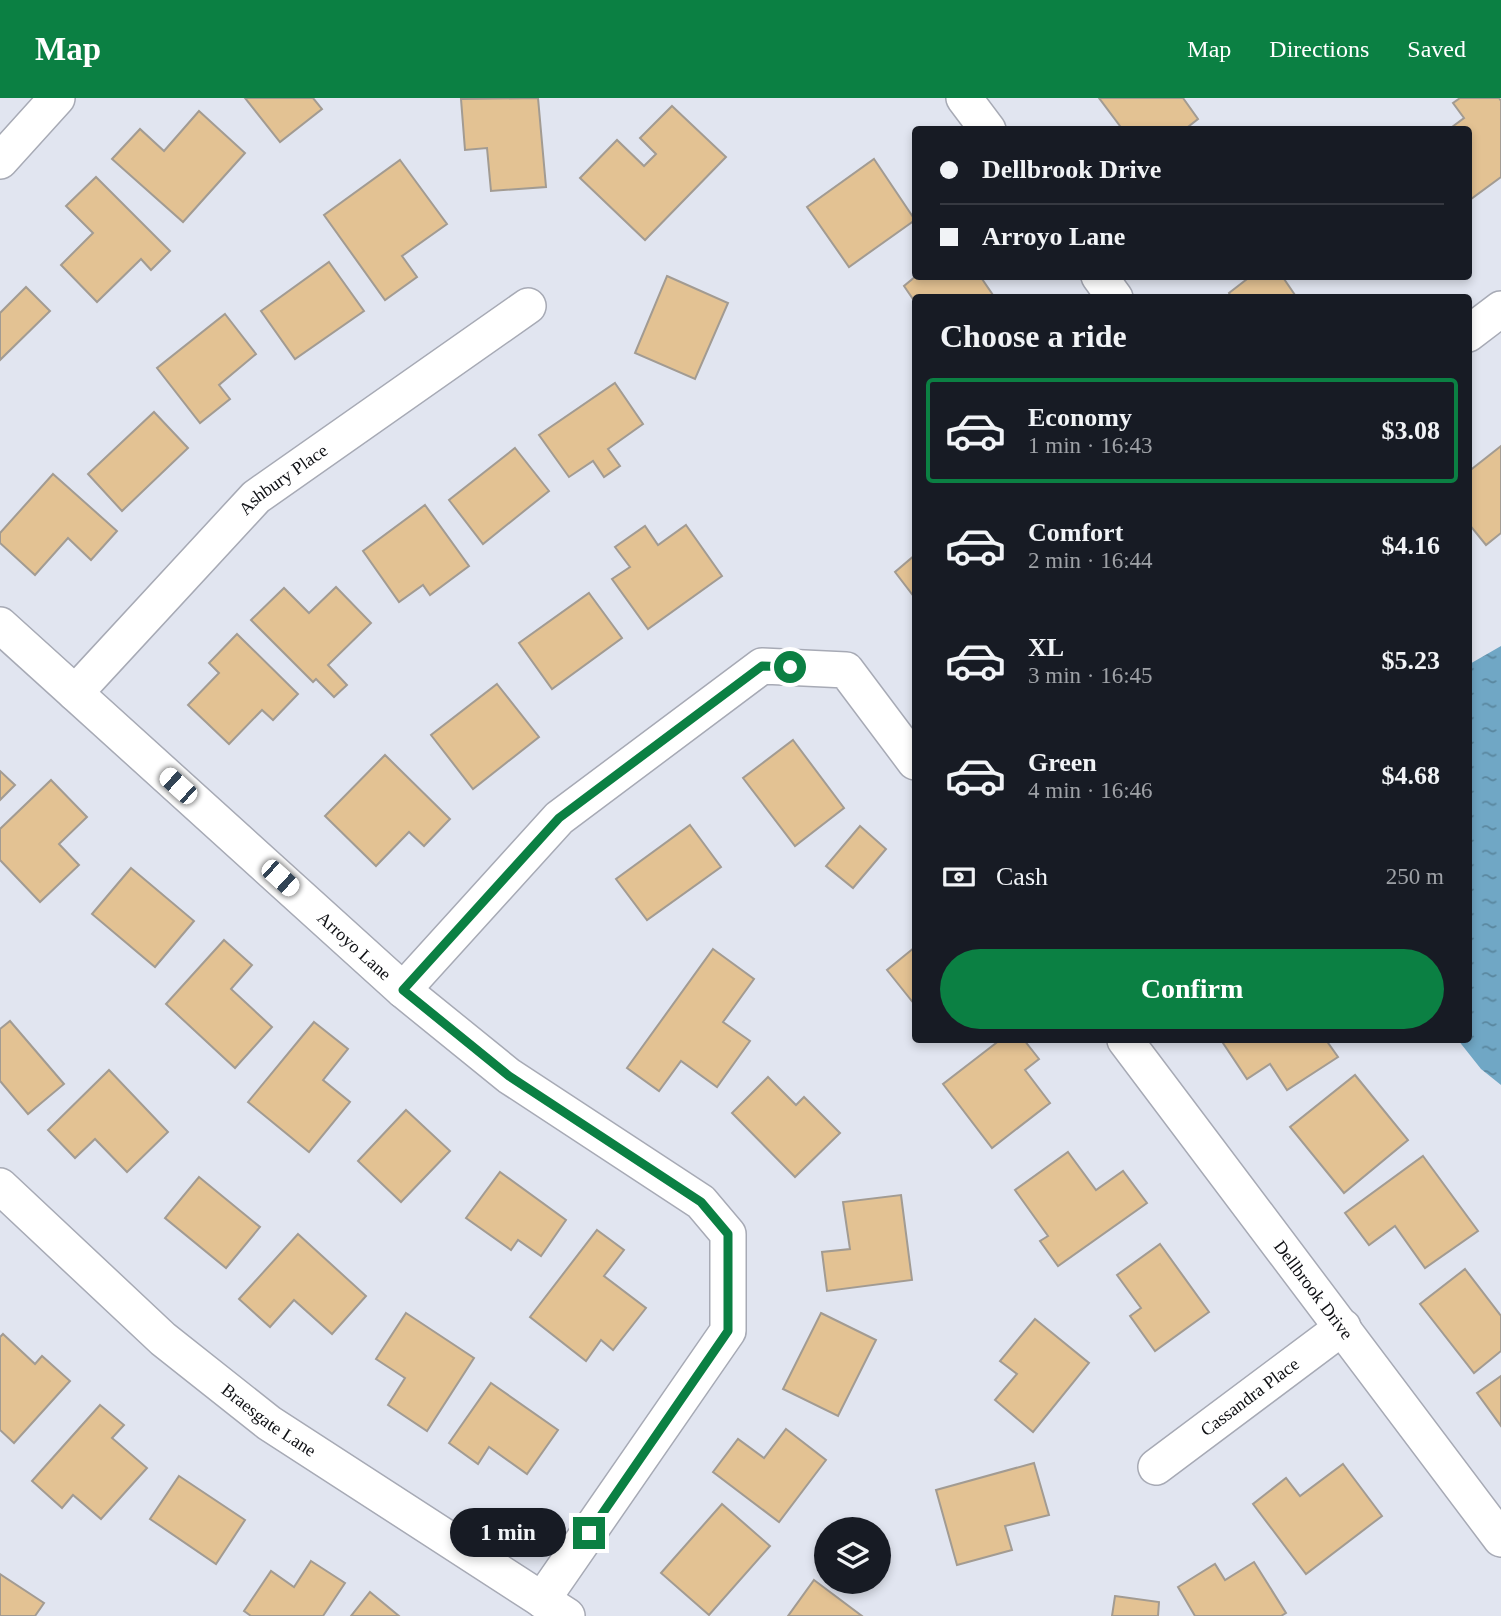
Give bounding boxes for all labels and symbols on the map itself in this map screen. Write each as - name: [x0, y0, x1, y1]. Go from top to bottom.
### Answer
- street label: Ashbury Place: [235, 440, 331, 519]
- route start: [774, 651, 806, 683]
- car: [156, 764, 201, 808]
- car: [258, 856, 303, 900]
- street label: Arroyo Lane: [313, 907, 395, 984]
- street label: Dellbrook Drive: [1270, 1237, 1357, 1343]
- street label: Cassandra Place: [1197, 1354, 1303, 1440]
- street label: Braesgate Lane: [218, 1379, 320, 1461]
- callout: 1 min: [449, 1508, 564, 1558]
- route end: [573, 1517, 605, 1549]

